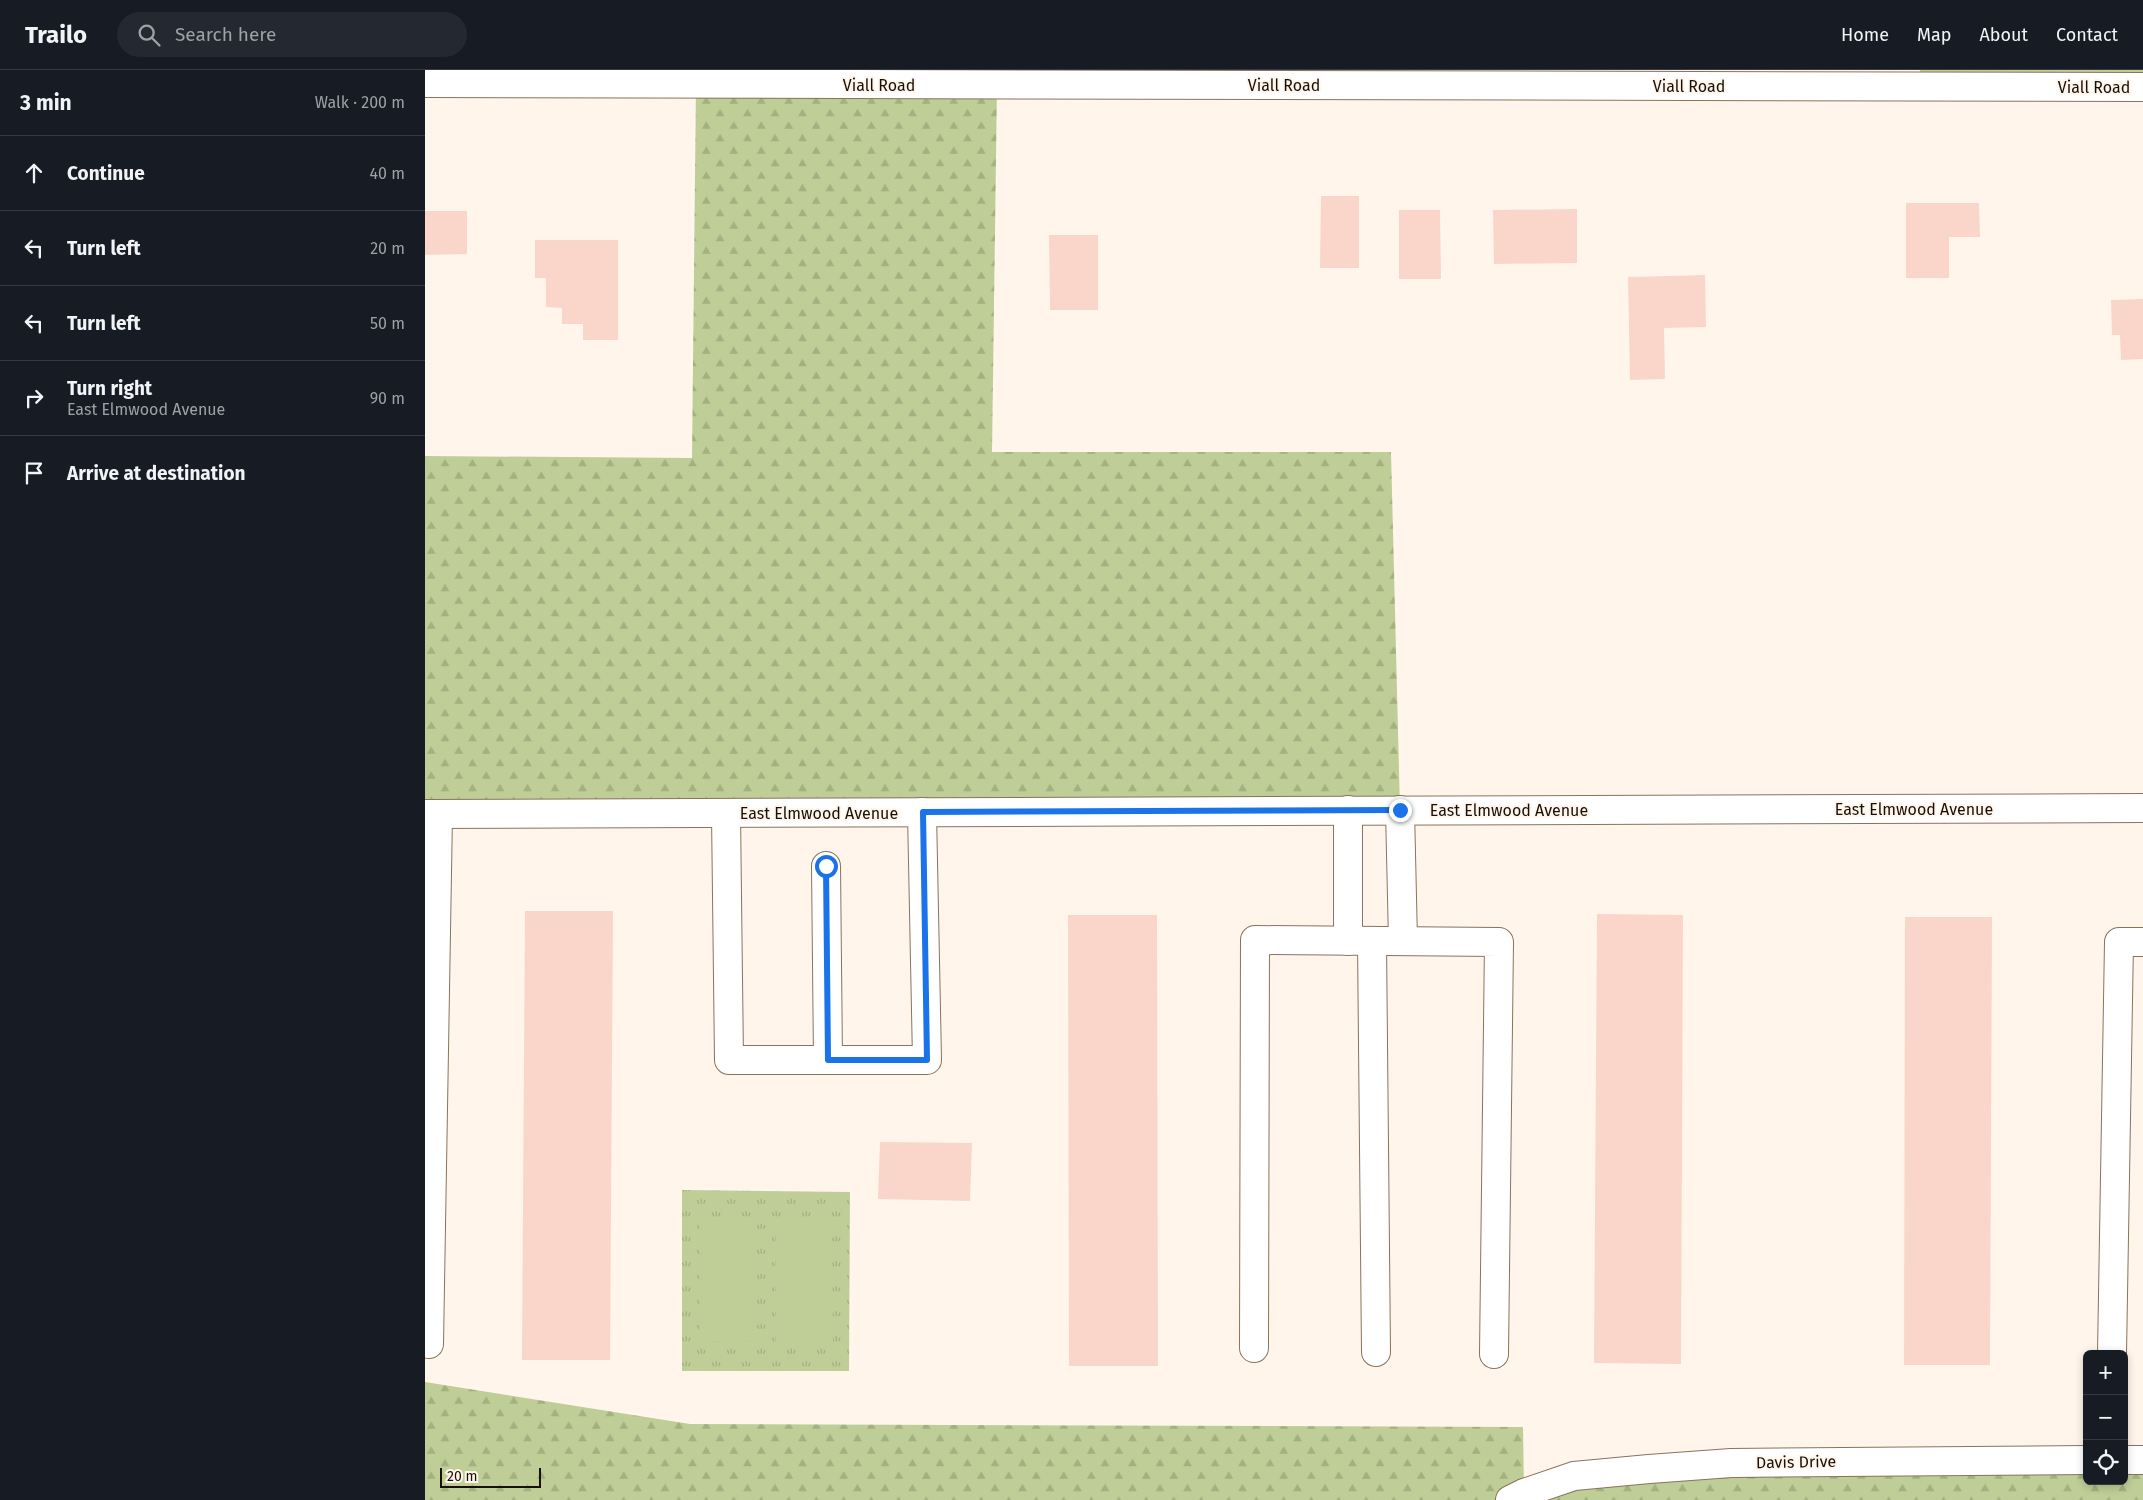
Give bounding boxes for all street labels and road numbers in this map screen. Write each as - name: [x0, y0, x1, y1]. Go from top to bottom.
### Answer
- street label: Viall Road: [843, 76, 915, 95]
- street label: Viall Road: [1248, 76, 1320, 95]
- street label: Viall Road: [1653, 77, 1725, 96]
- street label: Viall Road: [2058, 78, 2130, 97]
- street label: East Elmwood Avenue: [1835, 800, 1993, 819]
- street label: East Elmwood Avenue: [1430, 801, 1588, 820]
- street label: East Elmwood Avenue: [740, 804, 898, 823]
- street label: Davis Drive: [1756, 1452, 1836, 1472]

